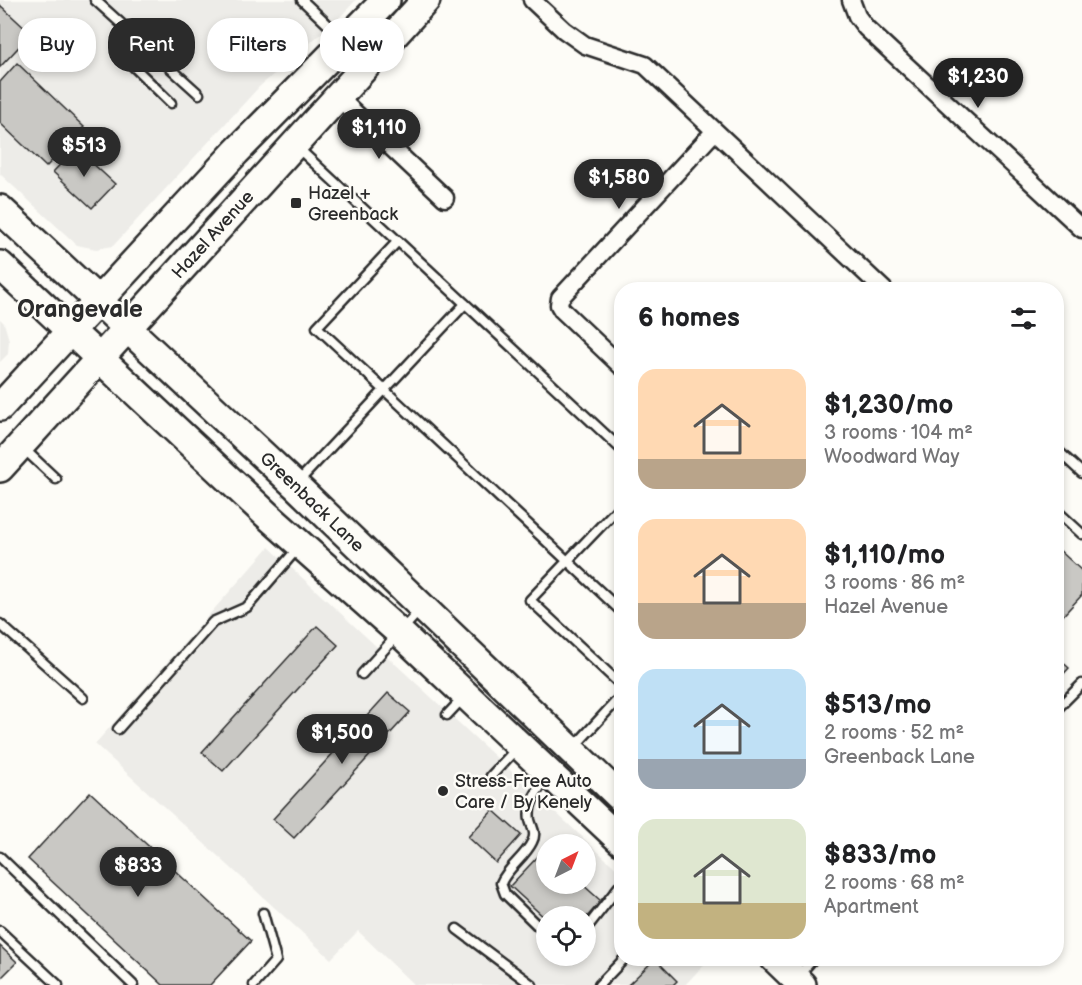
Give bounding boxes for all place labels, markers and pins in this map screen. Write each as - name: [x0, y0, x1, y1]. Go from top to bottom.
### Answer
- pin: $1,230: [929, 58, 1027, 109]
- pin: $1,110: [330, 109, 428, 160]
- pin: $513: [48, 127, 120, 178]
- pin: $1,580: [570, 159, 668, 210]
- place label: Hazel + Greenback: [308, 183, 398, 225]
- marker: Hazel + Greenback: [289, 196, 303, 210]
- pin: $1,500: [293, 714, 391, 765]
- place label: Stress-Free Auto Care / By Kenely: [455, 771, 593, 813]
- marker: Stress-Free Auto Care / By Kenely: [436, 784, 450, 798]
- pin: $833: [102, 847, 174, 898]

